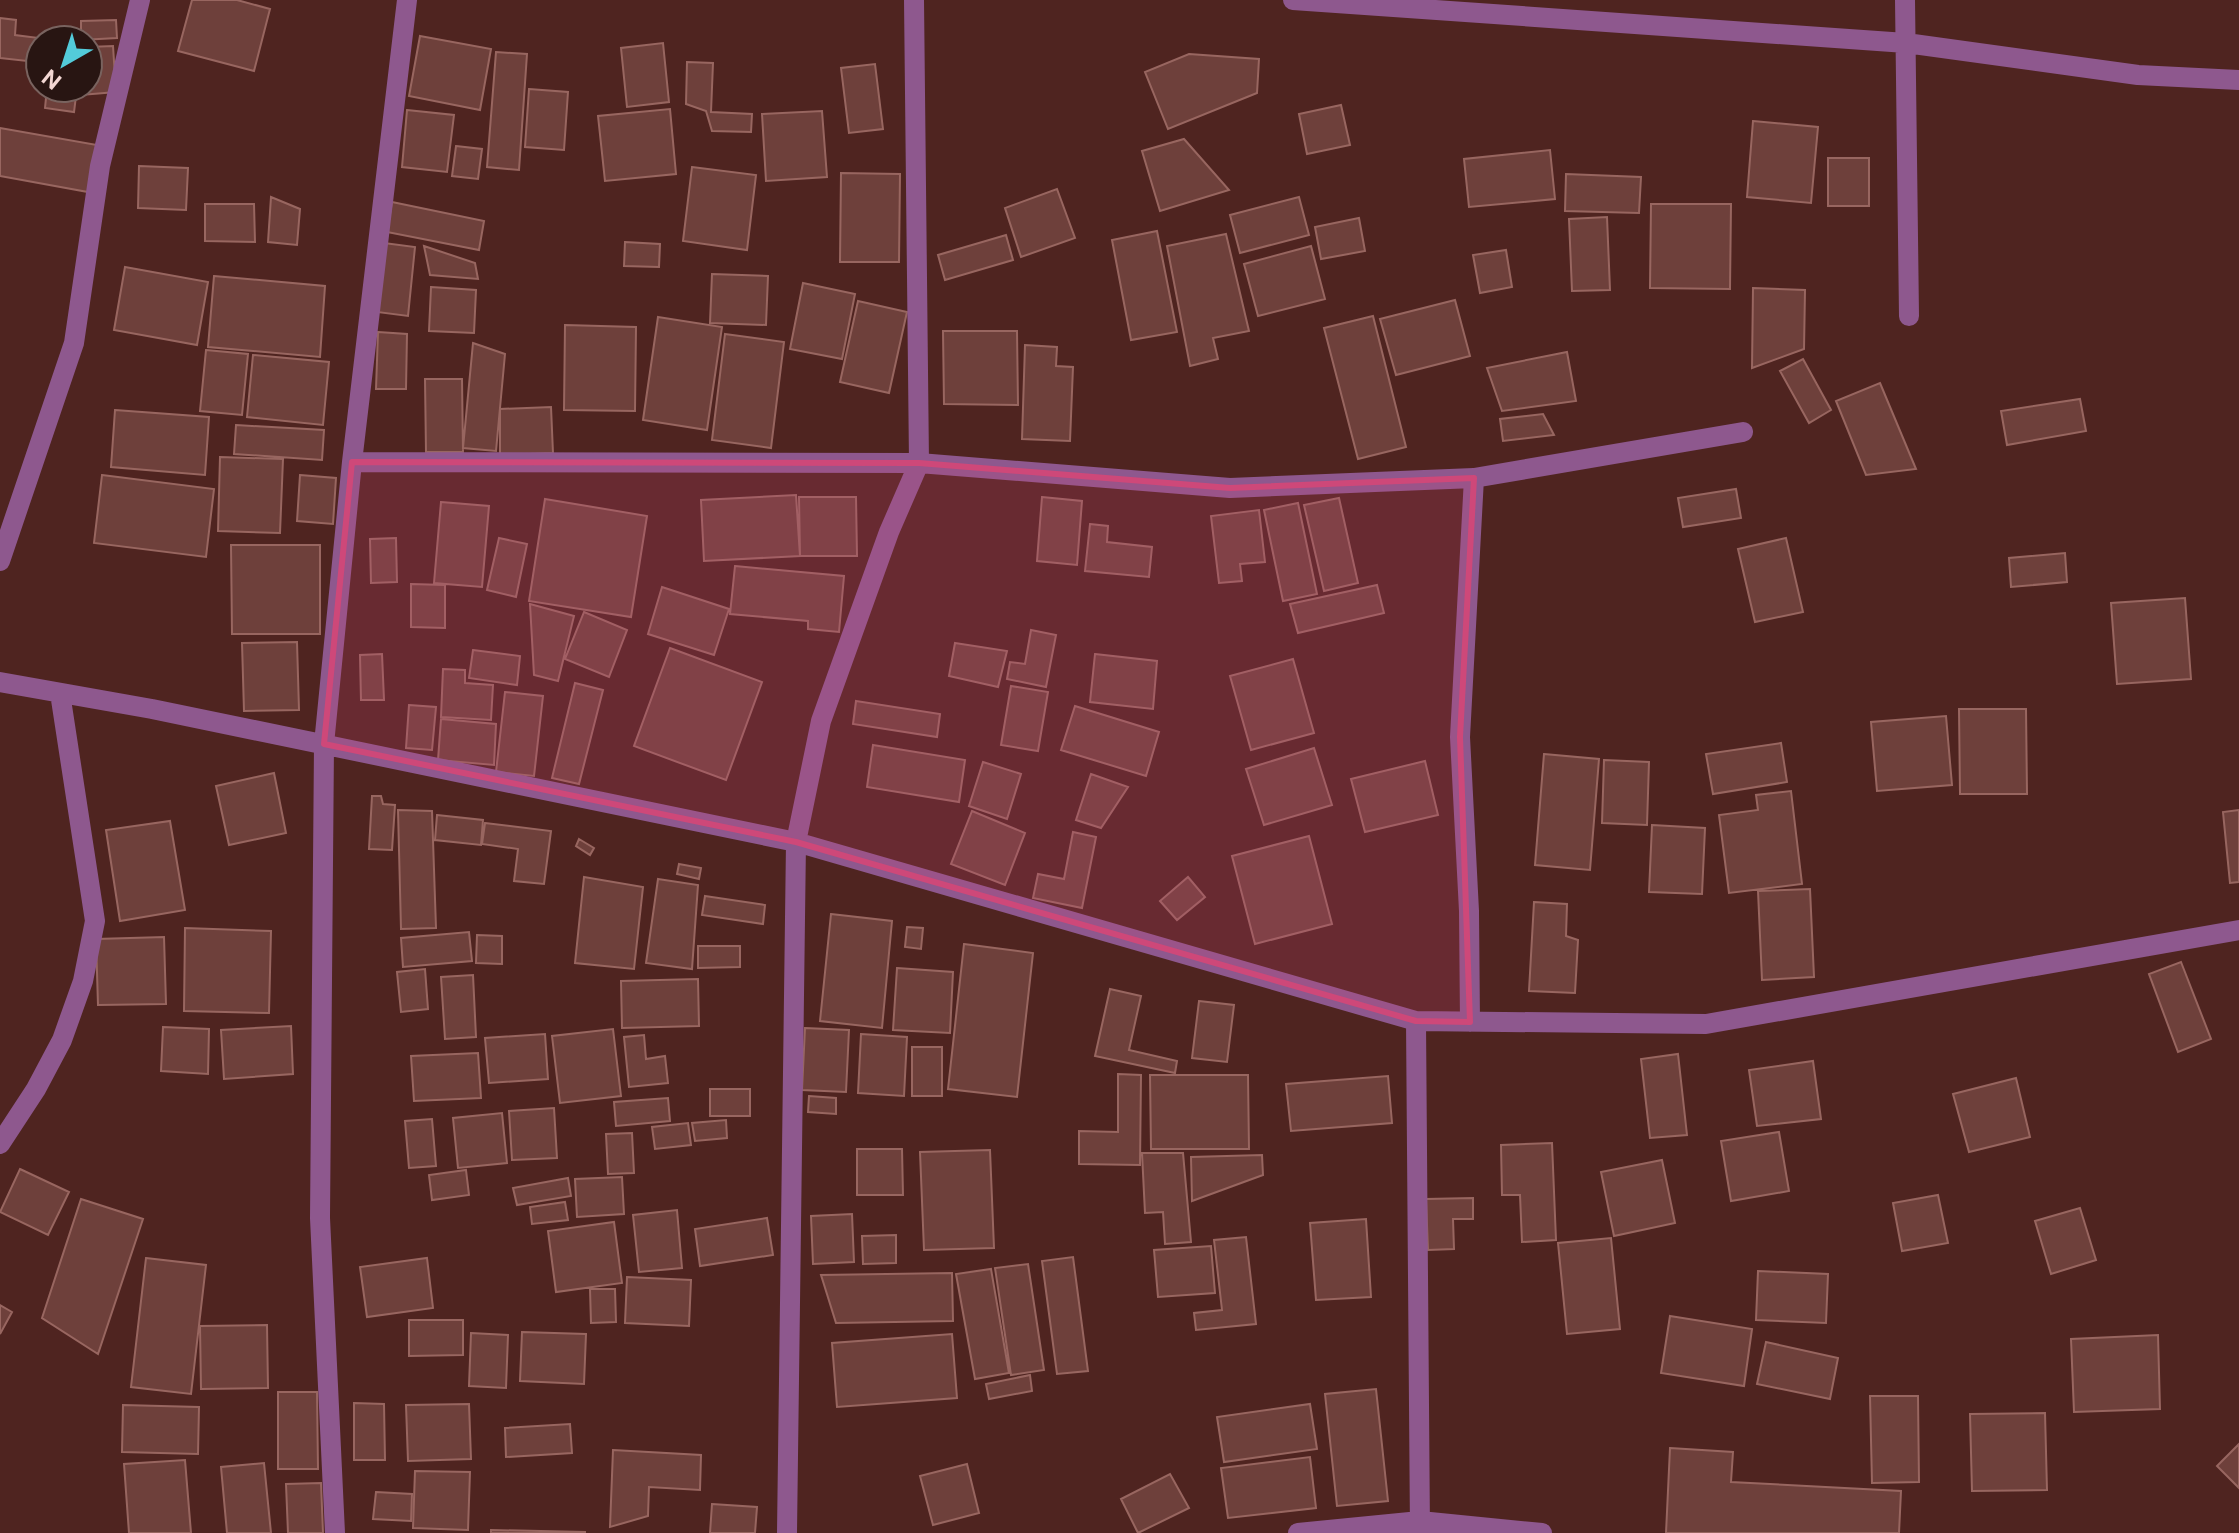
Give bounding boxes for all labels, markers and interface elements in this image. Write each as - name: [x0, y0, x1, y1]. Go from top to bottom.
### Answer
- north arrow: [24, 24, 104, 104]
- text: N: [37, 64, 66, 95]

